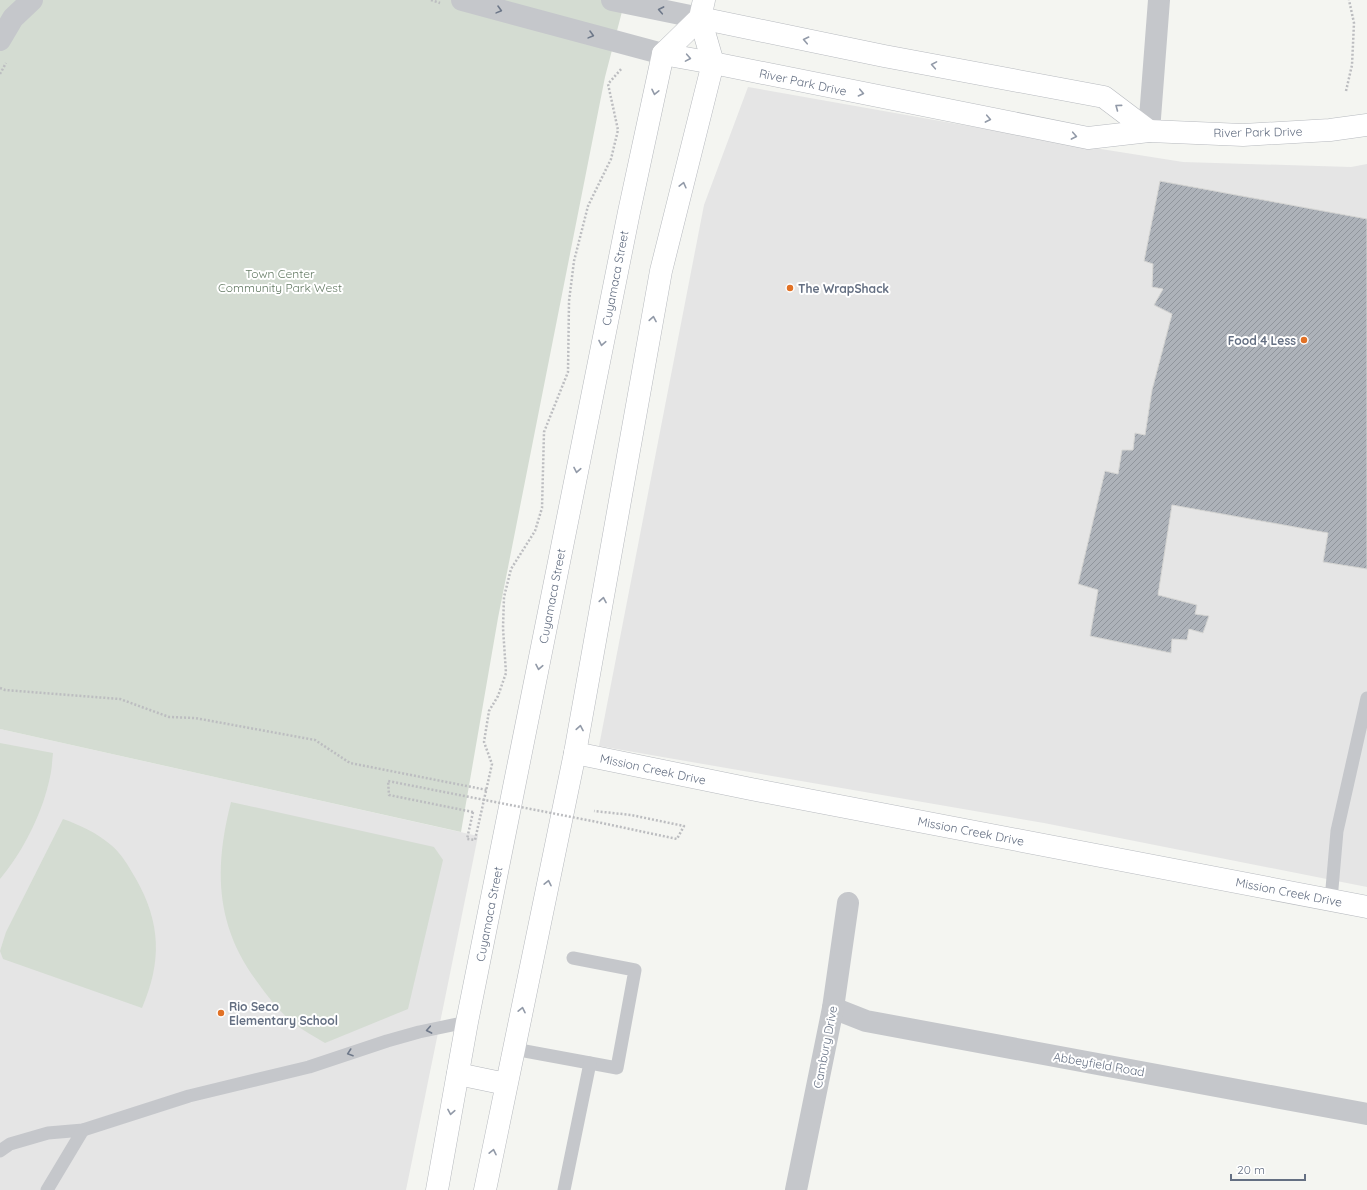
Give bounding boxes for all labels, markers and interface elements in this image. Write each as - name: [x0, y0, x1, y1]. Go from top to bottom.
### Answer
- one-way arrow: [495, 5, 502, 14]
- one-way arrow: [658, 6, 665, 15]
- one-way arrow: [587, 30, 594, 39]
- one-way arrow: [803, 36, 809, 44]
- one-way arrow: [685, 54, 691, 62]
- one-way arrow: [931, 61, 937, 70]
- street label: River Park Drive: [758, 65, 848, 99]
- one-way arrow: [651, 89, 659, 95]
- one-way arrow: [857, 89, 864, 97]
- one-way arrow: [1115, 105, 1122, 112]
- one-way arrow: [985, 114, 991, 122]
- street label: River Park Drive: [1213, 124, 1303, 140]
- one-way arrow: [1071, 131, 1077, 139]
- one-way arrow: [678, 182, 687, 189]
- street label: Cuyamaca Street: [598, 229, 632, 327]
- park label: Town Center Community Park West: [218, 266, 342, 295]
- place label: The WrapShack: [798, 281, 889, 296]
- marker: The WrapShack: [785, 283, 795, 293]
- one-way arrow: [648, 316, 656, 323]
- place label: Food 4 Less: [1228, 333, 1296, 348]
- marker: Food 4 Less: [1299, 335, 1309, 345]
- one-way arrow: [599, 340, 607, 346]
- one-way arrow: [573, 467, 582, 473]
- street label: Cuyamaca Street: [535, 547, 569, 645]
- one-way arrow: [598, 597, 606, 603]
- one-way arrow: [535, 663, 543, 670]
- one-way arrow: [575, 725, 584, 731]
- street label: Mission Creek Drive: [599, 750, 708, 788]
- street label: Mission Creek Drive: [917, 813, 1026, 849]
- street label: Cuyamaca Street: [472, 865, 506, 963]
- street label: Mission Creek Drive: [1235, 874, 1344, 910]
- one-way arrow: [544, 880, 552, 886]
- place label: Rio Seco Elementary School: [229, 999, 338, 1028]
- street label: Cambury Drive: [810, 1004, 840, 1090]
- one-way arrow: [517, 1007, 526, 1013]
- marker: Rio Seco Elementary School: [216, 1008, 226, 1018]
- one-way arrow: [426, 1025, 432, 1033]
- one-way arrow: [347, 1048, 354, 1057]
- street label: Abbeyfield Road: [1052, 1049, 1146, 1079]
- one-way arrow: [447, 1109, 456, 1115]
- one-way arrow: [488, 1149, 496, 1155]
- scale bar: [1231, 1156, 1305, 1182]
- text: 20 m: [1237, 1162, 1265, 1177]

